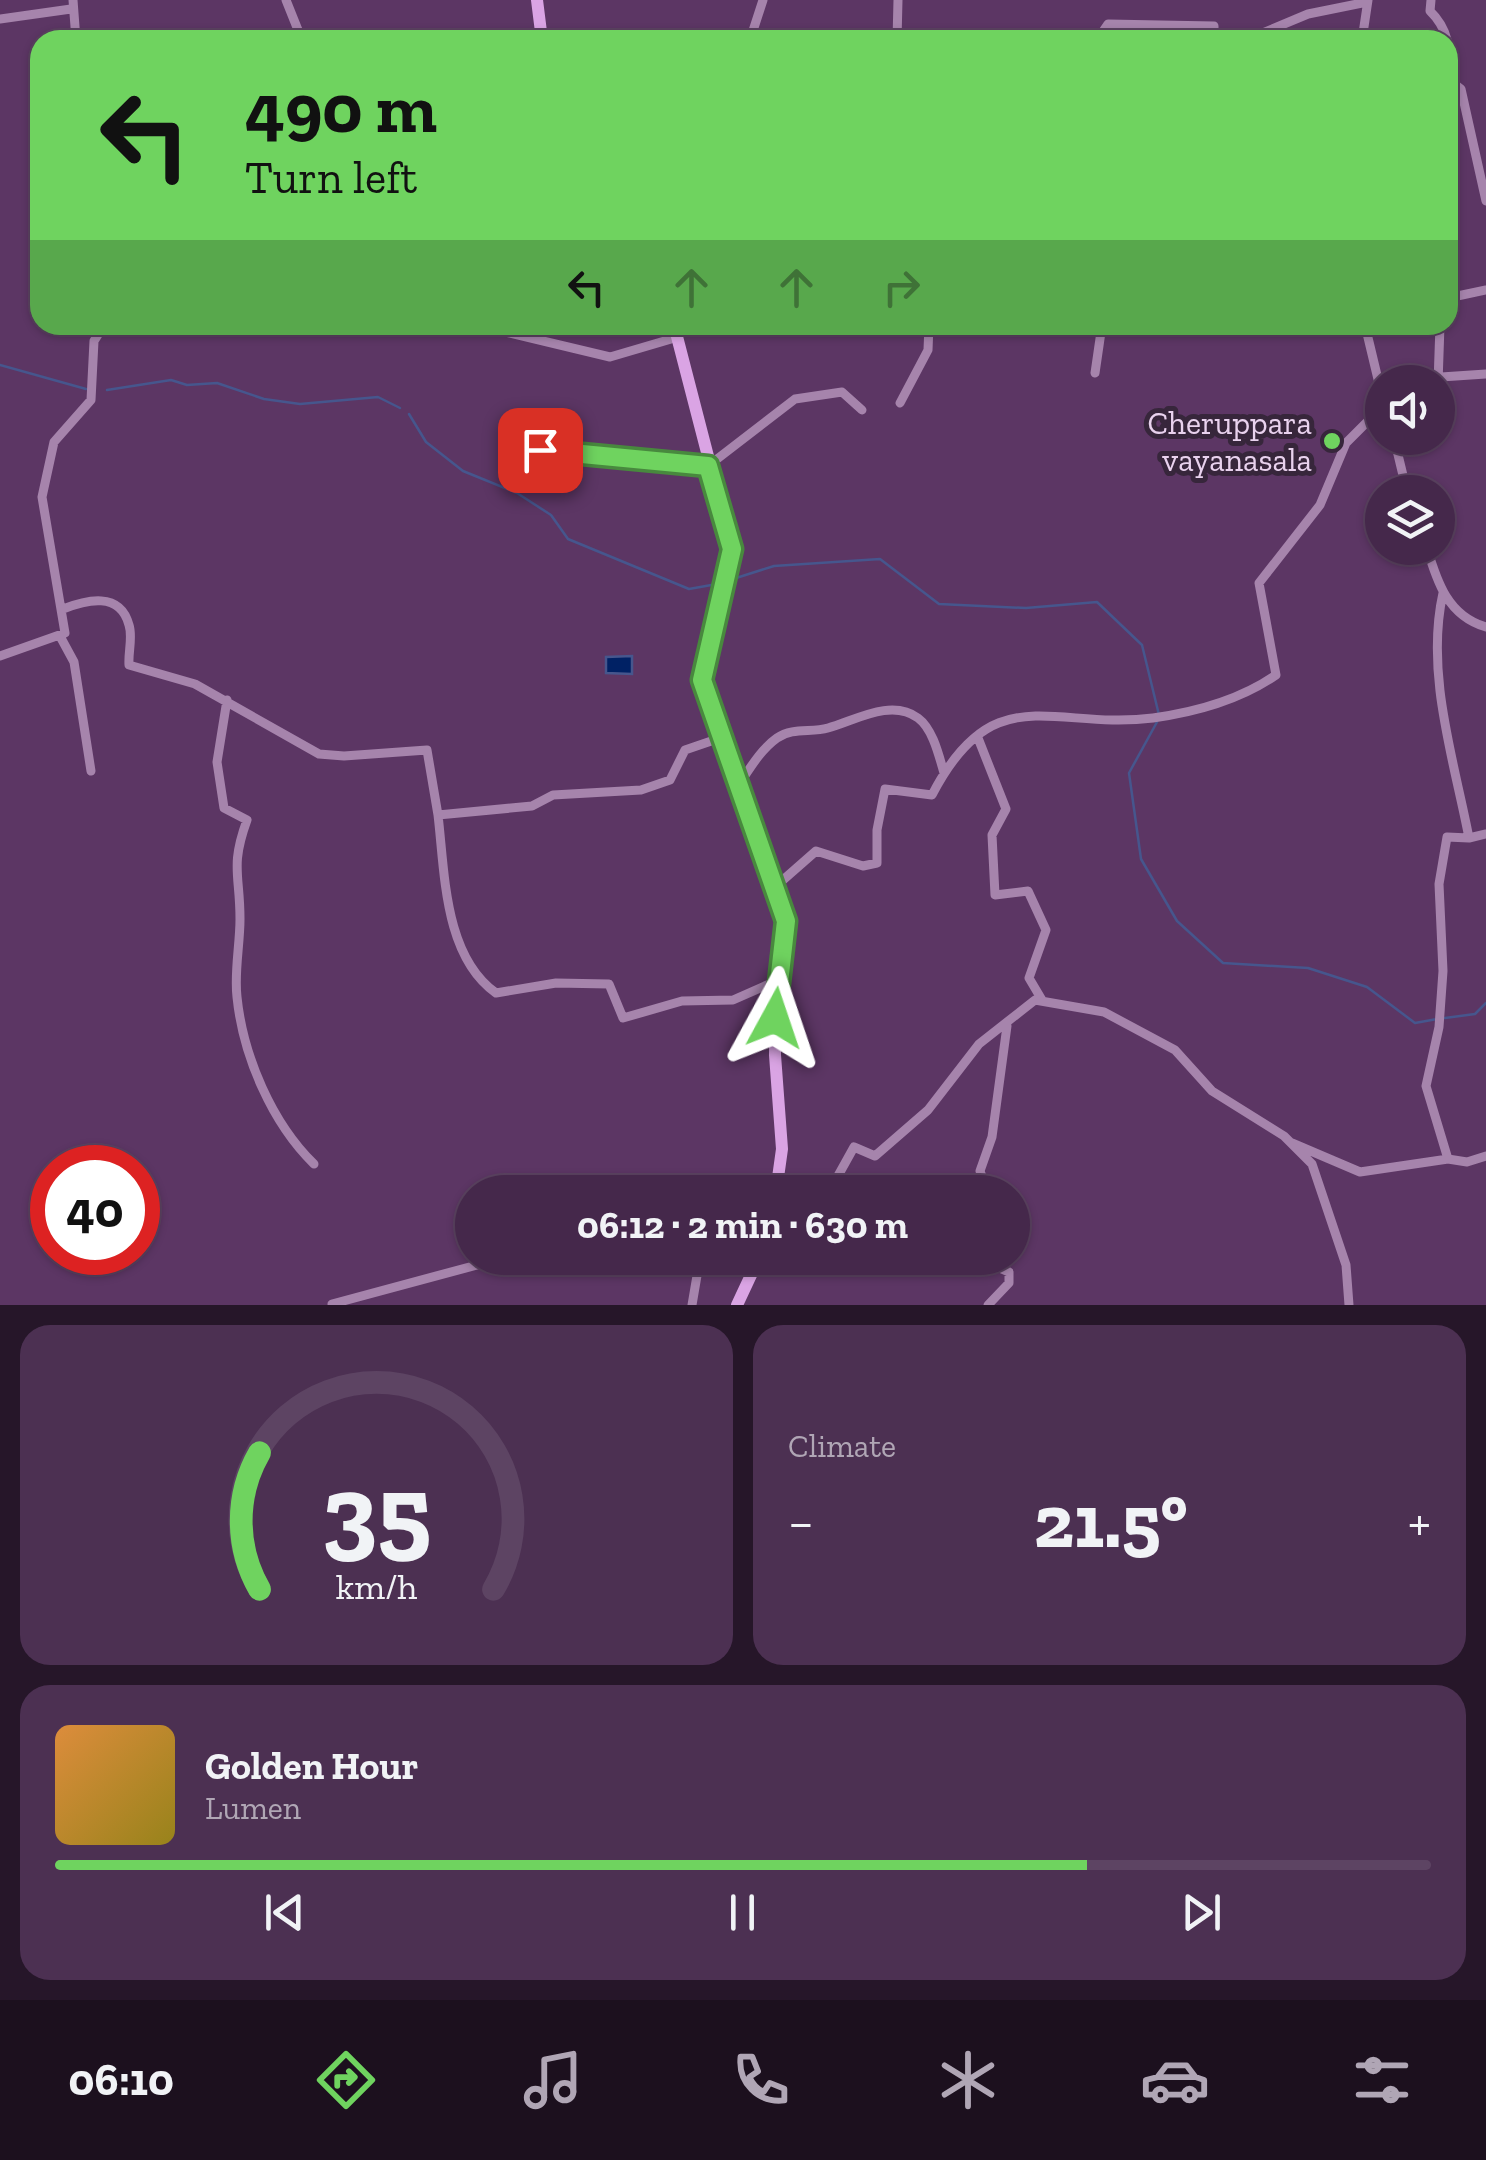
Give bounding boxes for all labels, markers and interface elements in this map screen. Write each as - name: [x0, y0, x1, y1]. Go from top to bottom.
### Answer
- text: 490 m: [245, 66, 437, 150]
- icon: left: [80, 70, 210, 200]
- text: Turn left: [245, 151, 417, 205]
- icon: left: [559, 260, 614, 315]
- icon: ahead: [664, 260, 719, 315]
- icon: ahead: [769, 260, 824, 315]
- icon: right: [874, 260, 929, 315]
- map controls: [1365, 365, 1455, 565]
- button: sound: [1365, 365, 1455, 455]
- place label: Cheruppara vayanasala: [1147, 404, 1312, 479]
- pin: [498, 408, 583, 493]
- icon: arrive: [513, 423, 568, 478]
- marker: Cheruppara vayanasala: [1321, 430, 1343, 452]
- button: layers: [1365, 475, 1455, 565]
- position arrow: [723, 966, 827, 1070]
- speed limit sign: 40: [30, 1145, 160, 1275]
- text: 06:12 · 2 min · 630 m: [577, 1202, 908, 1248]
- text: Climate: [788, 1427, 896, 1465]
- text: 35: [322, 1449, 431, 1574]
- text: 21.5°: [1034, 1476, 1188, 1566]
- text: −: [788, 1489, 814, 1555]
- text: +: [1408, 1489, 1431, 1555]
- text: km/h: [336, 1565, 417, 1608]
- text: Golden Hour: [205, 1743, 418, 1789]
- text: Lumen: [205, 1789, 301, 1827]
- icon: previous: [257, 1885, 312, 1940]
- icon: pause: [715, 1885, 770, 1940]
- icon: next: [1174, 1885, 1229, 1940]
- icon: directions: [311, 2045, 381, 2115]
- icon: music: [518, 2045, 588, 2115]
- icon: phone: [726, 2045, 796, 2115]
- icon: climate: [933, 2045, 1003, 2115]
- icon: car: [1140, 2045, 1210, 2115]
- icon: filters: [1347, 2045, 1417, 2115]
- text: 06:10: [69, 2053, 174, 2107]

